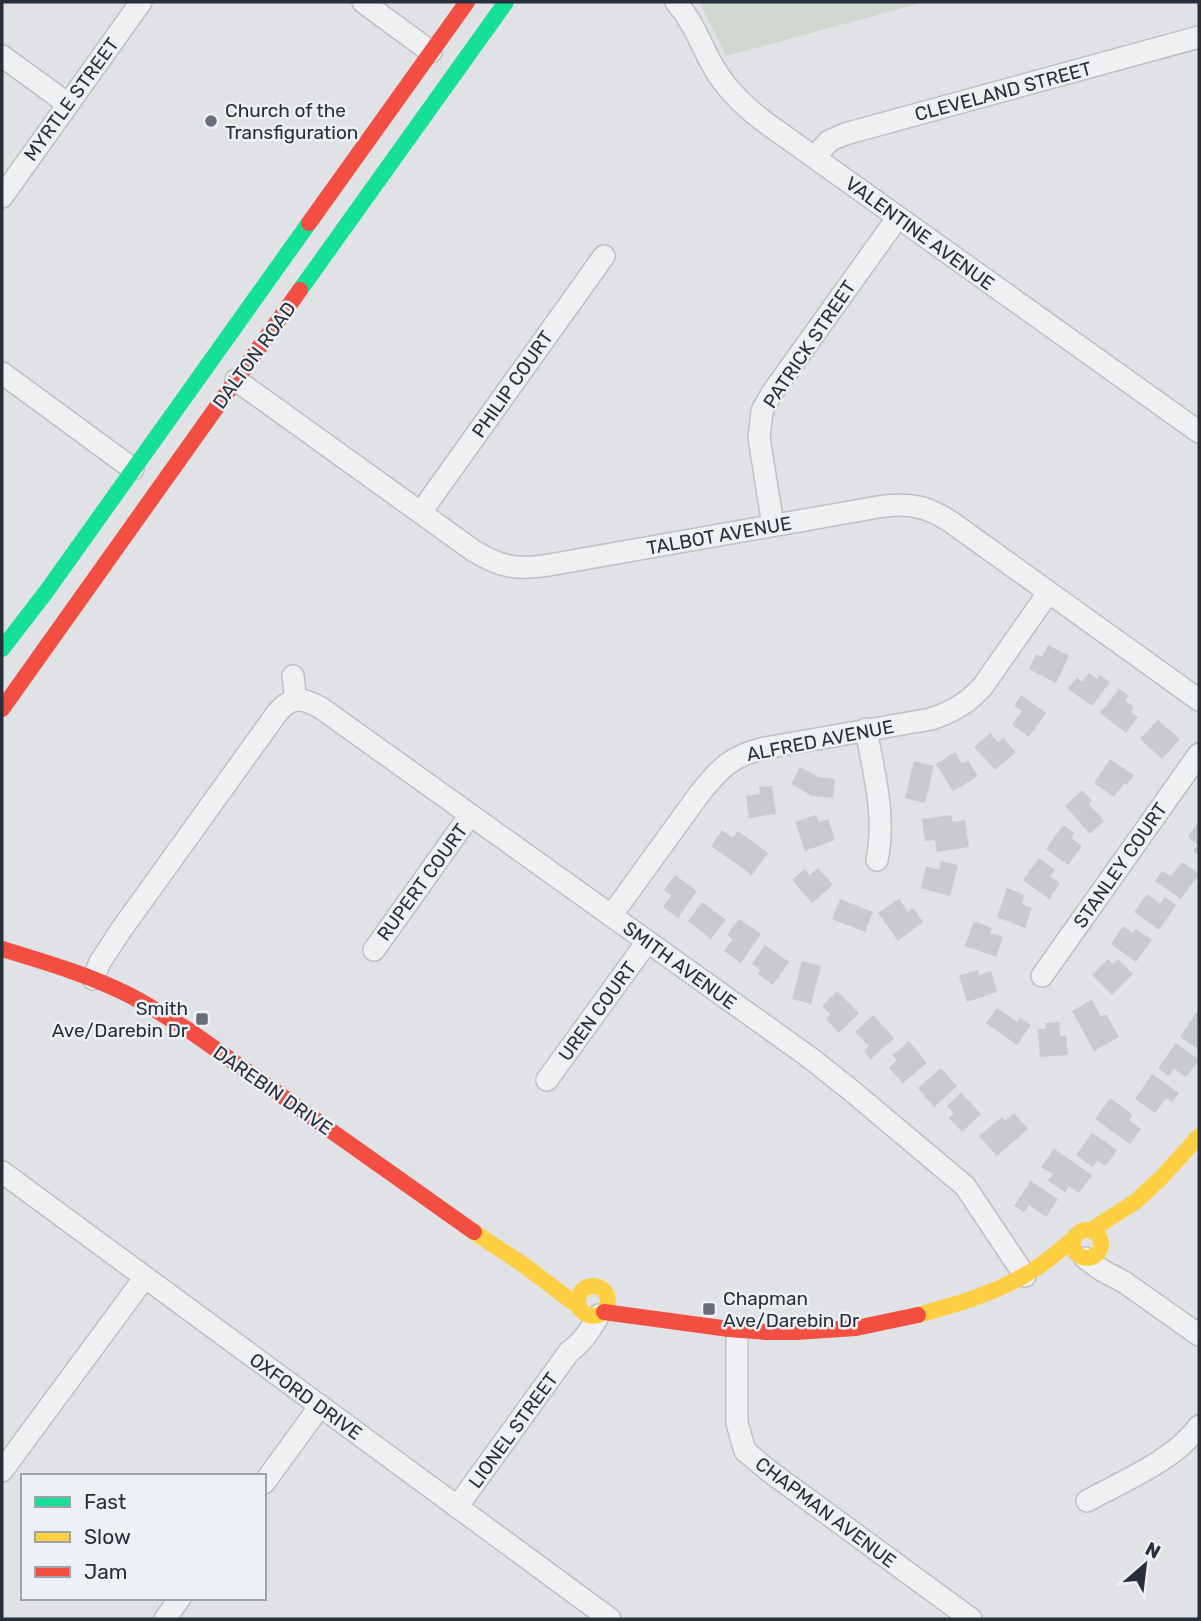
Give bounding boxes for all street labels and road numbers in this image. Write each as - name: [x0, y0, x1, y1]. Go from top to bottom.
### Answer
- street label: MYRTLE STREET: [19, 33, 124, 165]
- street label: CLEVELAND STREET: [912, 57, 1094, 126]
- street label: VALENTINE AVENUE: [841, 172, 999, 295]
- street label: PATRICK STREET: [758, 276, 861, 413]
- street label: DALTON ROAD: [208, 297, 301, 413]
- street label: PHILIP COURT: [467, 326, 558, 442]
- street label: TALBOT AVENUE: [645, 511, 793, 560]
- street label: ALFRED AVENUE: [745, 715, 896, 766]
- street label: STANLEY COURT: [1069, 798, 1172, 932]
- street label: RUPERT COURT: [372, 819, 473, 945]
- street label: SMITH AVENUE: [618, 917, 741, 1014]
- street label: UREN COURT: [554, 957, 641, 1065]
- street label: DAREBIN DRIVE: [209, 1041, 337, 1140]
- street label: OXFORD DRIVE: [245, 1348, 366, 1445]
- street label: LIONEL STREET: [464, 1368, 563, 1493]
- street label: CHAPMAN AVENUE: [751, 1452, 901, 1573]

